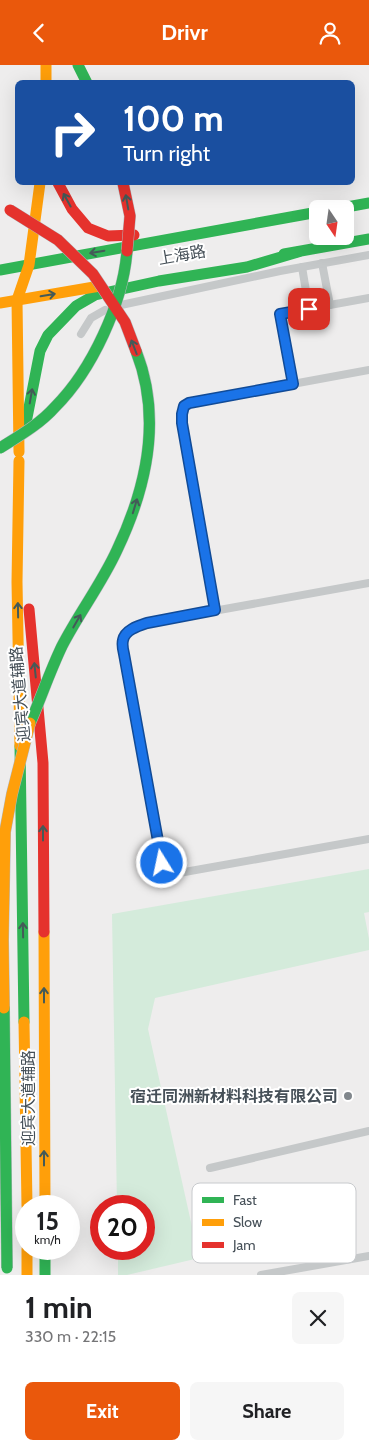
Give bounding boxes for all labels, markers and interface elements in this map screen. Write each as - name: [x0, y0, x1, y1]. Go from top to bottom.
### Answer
- icon: back: [25, 19, 53, 47]
- text: Drivr: [161, 19, 208, 46]
- icon: person: [316, 19, 344, 47]
- text: 100 m: [123, 97, 224, 140]
- icon: right: [40, 100, 105, 165]
- text: Turn right: [123, 140, 210, 167]
- one-way arrow: [62, 193, 71, 208]
- one-way arrow: [121, 194, 131, 210]
- north arrow: [309, 200, 354, 245]
- map controls: [309, 200, 354, 245]
- street label: 上海路: [157, 241, 207, 269]
- one-way arrow: [90, 247, 106, 257]
- pin: [288, 288, 330, 330]
- one-way arrow: [40, 289, 56, 299]
- icon: arrive: [295, 295, 323, 323]
- one-way arrow: [129, 340, 139, 355]
- one-way arrow: [27, 388, 37, 404]
- one-way arrow: [131, 498, 141, 514]
- one-way arrow: [13, 602, 23, 618]
- one-way arrow: [72, 614, 82, 628]
- street label: 迎宾大道辅路: [6, 645, 34, 743]
- one-way arrow: [30, 663, 40, 679]
- one-way arrow: [38, 825, 48, 841]
- position arrow: [135, 836, 187, 888]
- one-way arrow: [18, 922, 28, 938]
- one-way arrow: [39, 987, 49, 1004]
- street label: 迎宾大道辅路: [19, 1050, 38, 1146]
- place label: 宿迁同洲新材料科技有限公司: [130, 1087, 338, 1106]
- marker: 宿迁同洲新材料科技有限公司: [342, 1090, 354, 1102]
- one-way arrow: [40, 1150, 49, 1166]
- legend: [192, 1183, 356, 1263]
- text: Fast: [233, 1191, 257, 1209]
- speed limit sign: 20: [90, 1195, 155, 1260]
- text: 15: [36, 1206, 59, 1236]
- text: Slow: [233, 1213, 262, 1231]
- text: km/h: [34, 1232, 61, 1247]
- text: Jam: [232, 1236, 255, 1254]
- text: 1 min: [25, 1289, 93, 1326]
- button: close: [292, 1292, 344, 1344]
- text: 330 m · 22:15: [25, 1327, 116, 1346]
- button: Exit: [25, 1382, 180, 1440]
- button: Share: [190, 1382, 344, 1440]

